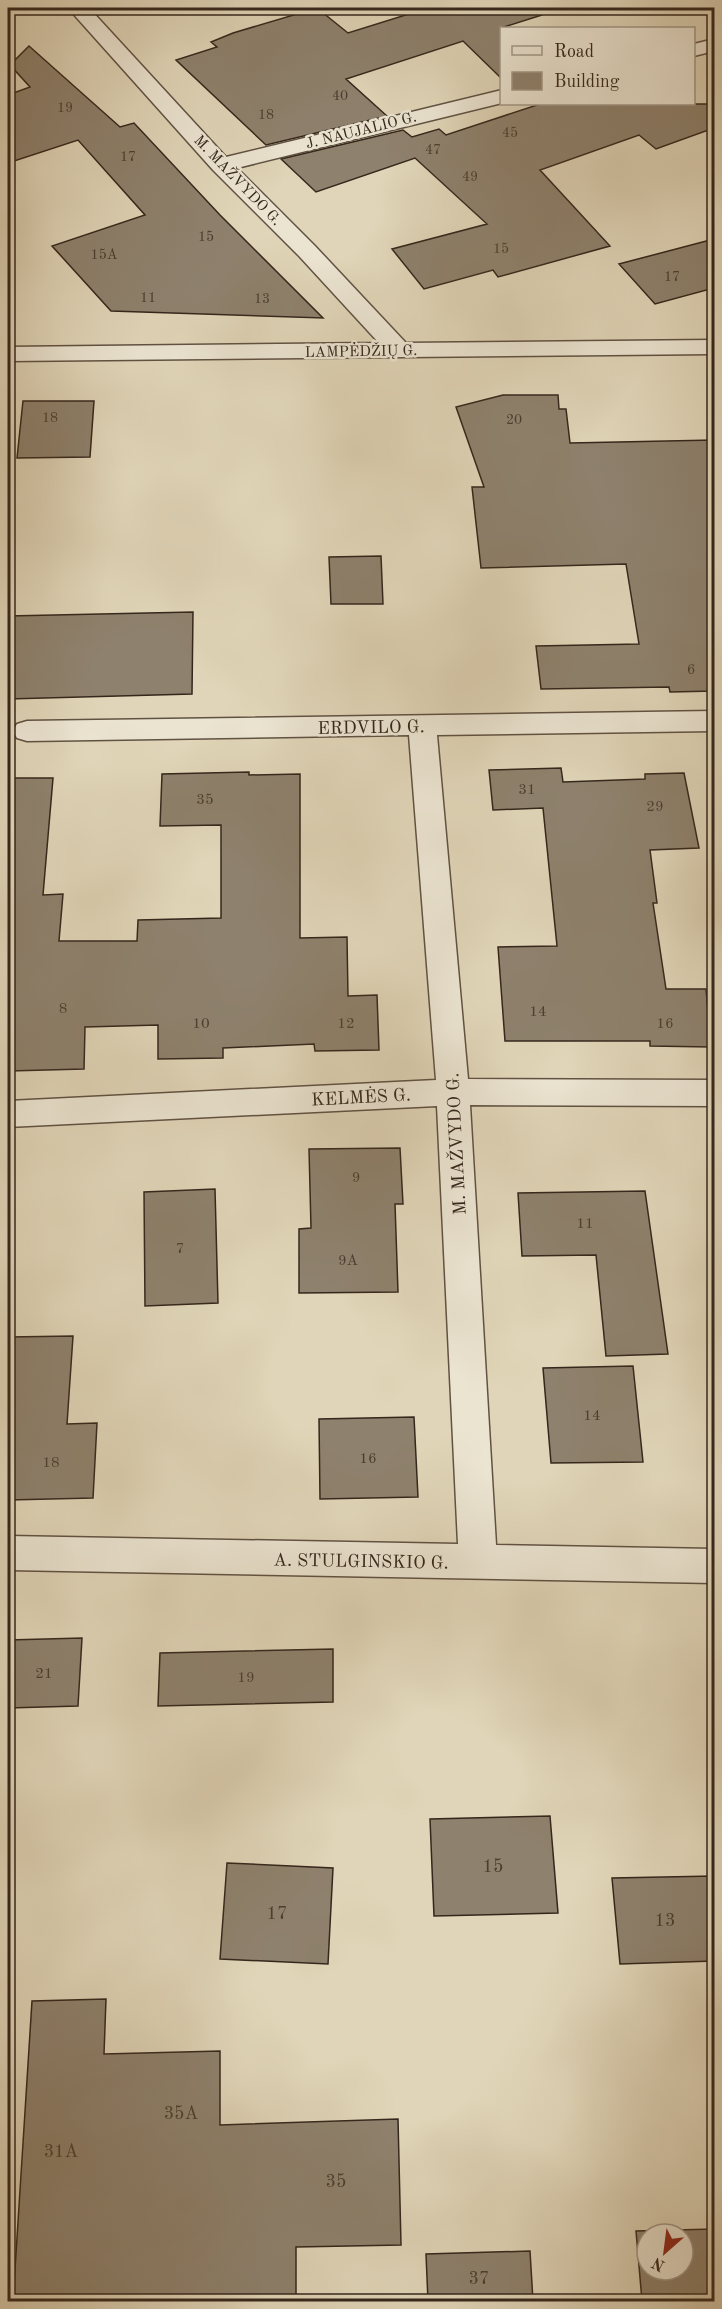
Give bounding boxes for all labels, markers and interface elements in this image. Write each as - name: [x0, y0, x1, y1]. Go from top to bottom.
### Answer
- legend: [500, 27, 695, 105]
- text: Road: [554, 43, 594, 61]
- text: Building: [554, 73, 620, 91]
- house number: 40: [332, 89, 348, 103]
- house number: 19: [57, 101, 73, 115]
- house number: 18: [258, 108, 274, 122]
- street label: J. NAUJALIO G.: [304, 110, 418, 152]
- house number: 45: [502, 126, 518, 140]
- street label: M. MAŽVYDO G.: [190, 131, 286, 229]
- house number: 47: [425, 143, 441, 157]
- house number: 17: [120, 150, 136, 164]
- house number: 49: [462, 170, 478, 184]
- house number: 15: [198, 230, 214, 244]
- house number: 15: [493, 242, 509, 256]
- house number: 15A: [91, 248, 118, 262]
- house number: 17: [664, 270, 680, 284]
- house number: 11: [140, 291, 156, 305]
- house number: 13: [254, 292, 270, 306]
- street label: LAMPĖDŽIŲ G.: [304, 341, 418, 361]
- house number: 18: [42, 411, 58, 425]
- house number: 20: [506, 413, 522, 427]
- house number: 6: [687, 663, 695, 678]
- street label: ERDVILO G.: [317, 718, 425, 738]
- house number: 31: [518, 783, 536, 798]
- house number: 35: [196, 793, 214, 808]
- house number: 29: [646, 800, 664, 815]
- house number: 8: [59, 1002, 67, 1017]
- house number: 14: [529, 1005, 547, 1020]
- house number: 10: [192, 1017, 210, 1032]
- house number: 12: [337, 1017, 355, 1032]
- house number: 16: [656, 1017, 674, 1032]
- street label: M. MAŽVYDO G.: [440, 1072, 470, 1216]
- street label: KELMĖS G.: [311, 1083, 411, 1110]
- house number: 9: [352, 1171, 360, 1186]
- house number: 11: [576, 1217, 594, 1232]
- house number: 7: [176, 1242, 184, 1257]
- house number: 9A: [338, 1254, 359, 1269]
- house number: 14: [583, 1409, 601, 1424]
- house number: 16: [359, 1452, 377, 1467]
- house number: 18: [42, 1456, 60, 1471]
- street label: A. STULGINSKIO G.: [273, 1551, 449, 1573]
- house number: 21: [35, 1667, 53, 1682]
- house number: 19: [237, 1671, 255, 1686]
- house number: 15: [483, 1858, 503, 1876]
- house number: 17: [267, 1905, 287, 1923]
- house number: 13: [655, 1912, 675, 1930]
- house number: 35A: [164, 2105, 199, 2123]
- house number: 31A: [44, 2143, 79, 2161]
- house number: 35: [326, 2173, 346, 2191]
- north arrow: [635, 2222, 695, 2282]
- text: N: [649, 2253, 668, 2273]
- house number: 37: [469, 2270, 489, 2288]

